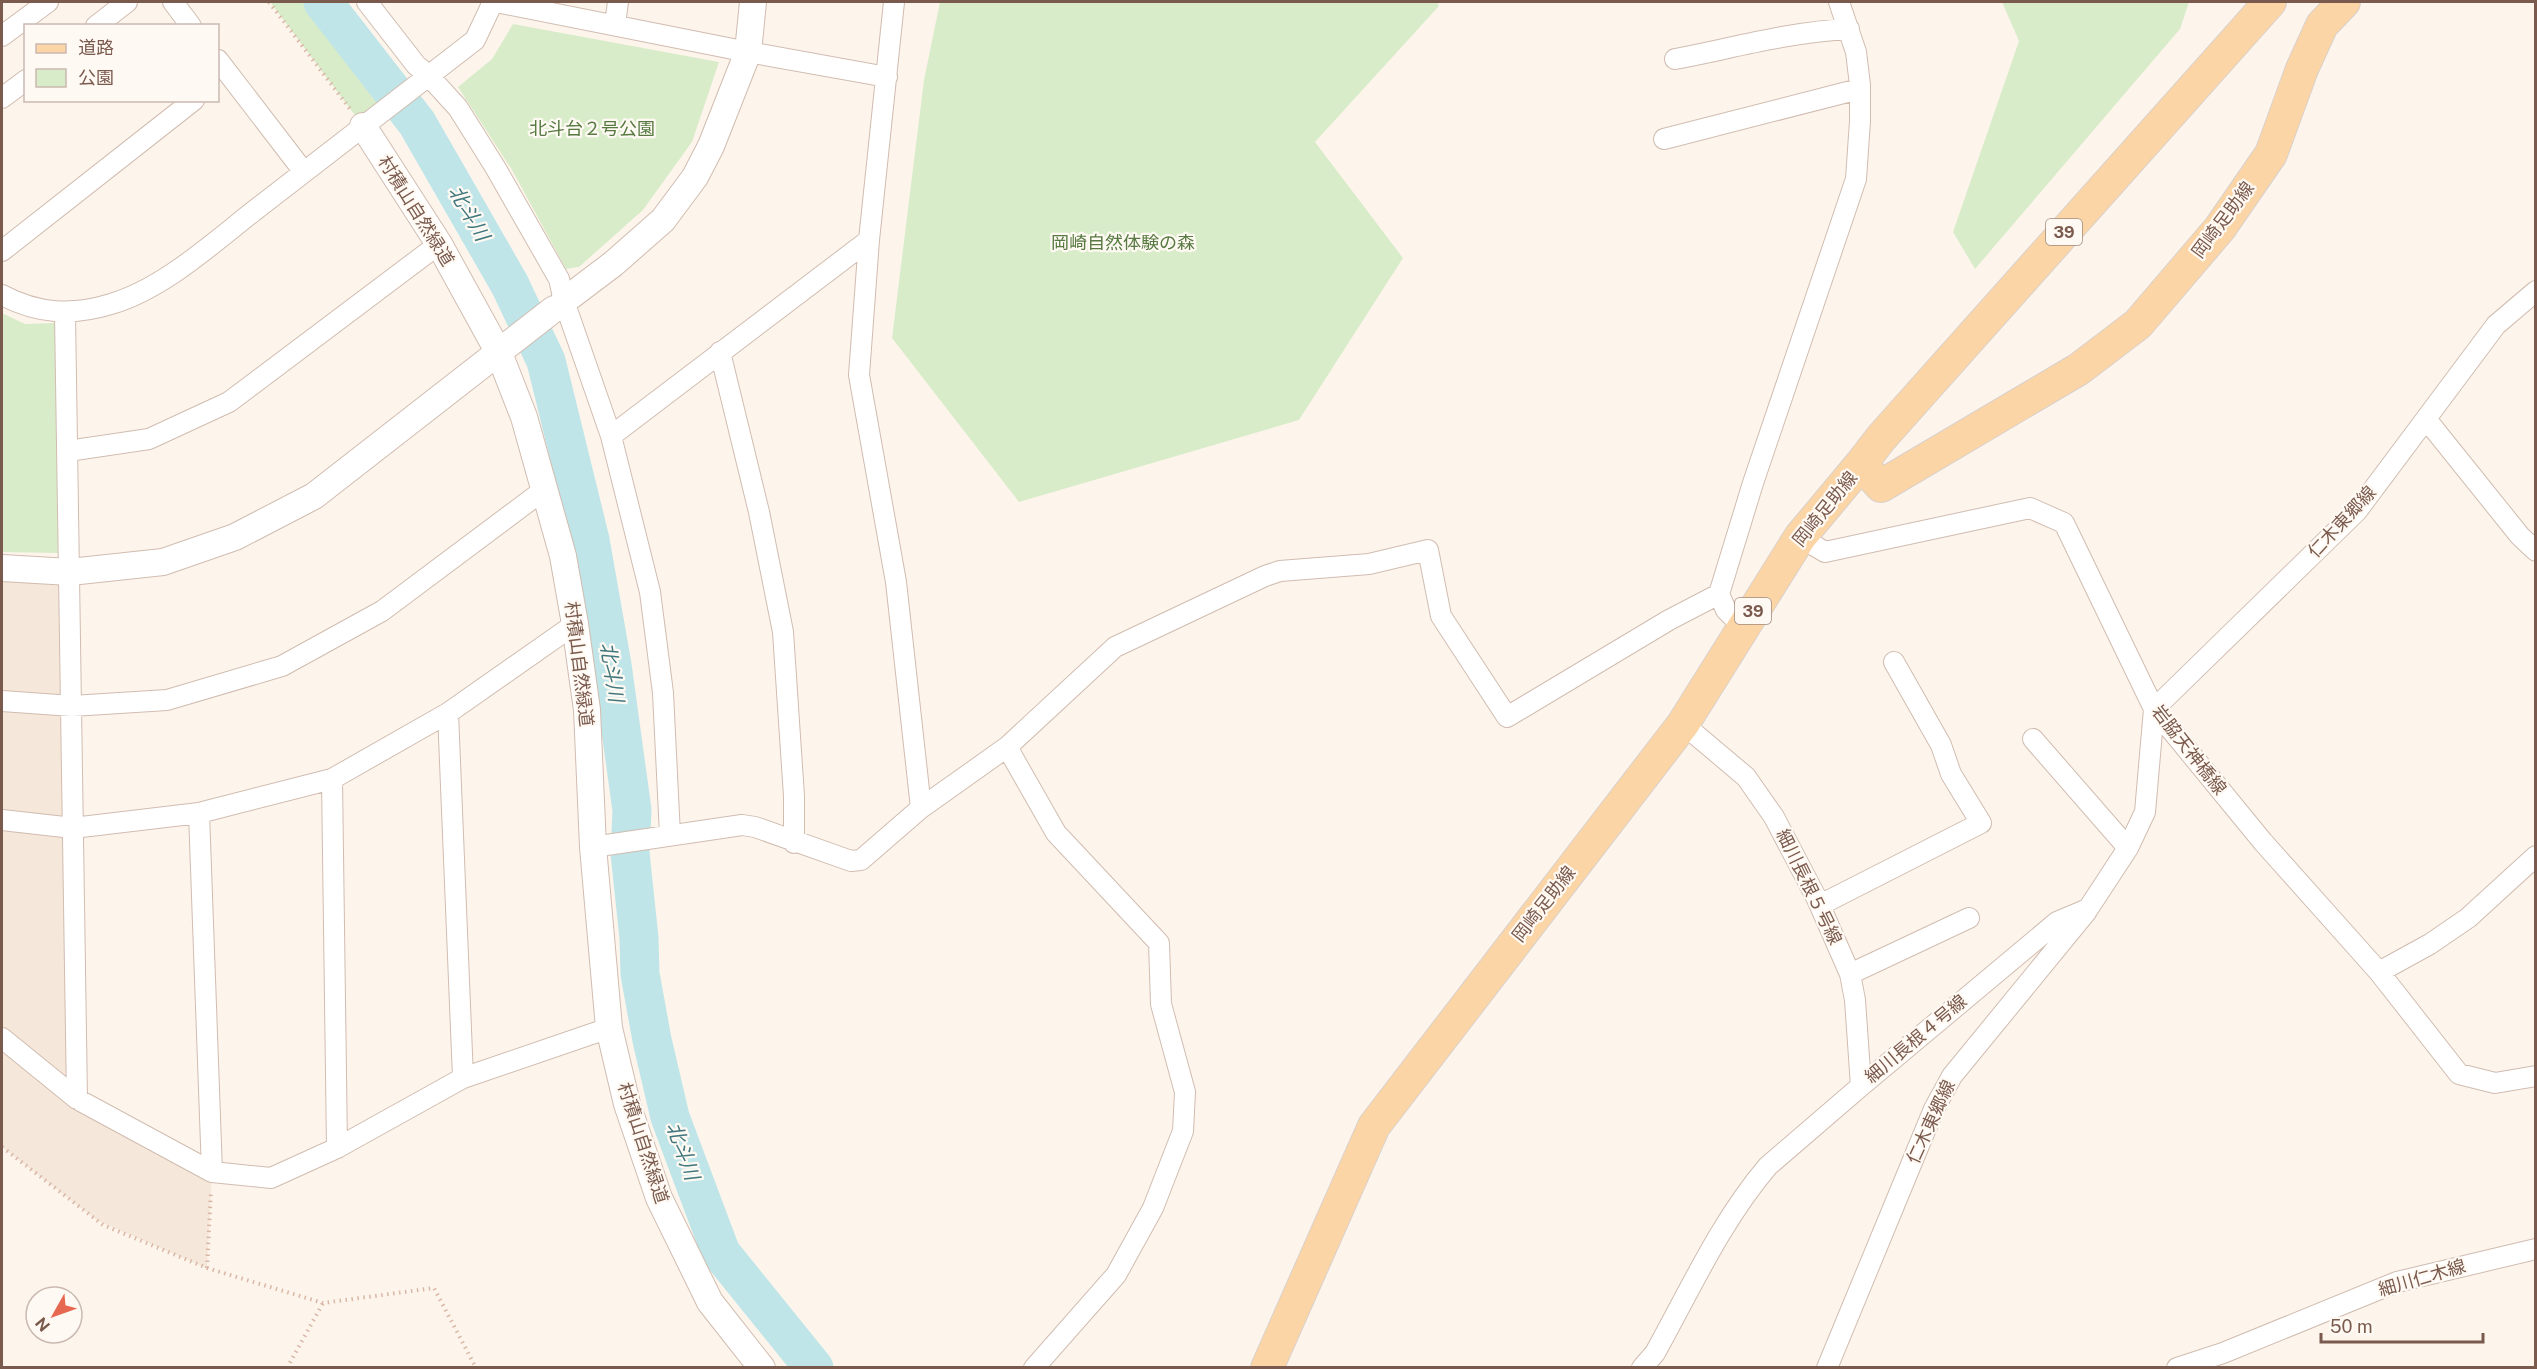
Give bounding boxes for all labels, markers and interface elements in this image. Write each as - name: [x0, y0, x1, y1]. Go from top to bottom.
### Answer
- legend: [24, 24, 219, 102]
- text: 道路: [78, 37, 114, 58]
- text: 公園: [78, 67, 114, 88]
- park label: 北斗台２号公園: [529, 118, 655, 139]
- street label: 村積山自然緑道: [374, 152, 459, 270]
- street label: 岡崎足助線: [2187, 177, 2258, 262]
- water label: 北斗川: [444, 181, 495, 247]
- road number: 39: [2046, 219, 2082, 245]
- park label: 岡崎自然体験の森: [1051, 232, 1195, 253]
- street label: 岡崎足助線: [1788, 467, 1861, 550]
- street label: 仁木東郷線: [2303, 482, 2380, 562]
- road number: 39: [1735, 598, 1771, 624]
- street label: 村積山自然緑道: [561, 600, 598, 728]
- water label: 北斗川: [595, 640, 629, 705]
- street label: 岩脇天神橋線: [2148, 701, 2231, 799]
- street label: 細川長根５号線: [1772, 826, 1847, 948]
- street label: 岡崎足助線: [1508, 862, 1580, 946]
- street label: 細川長根４号線: [1861, 990, 1971, 1087]
- street label: 仁木東郷線: [1902, 1077, 1959, 1167]
- street label: 村積山自然緑道: [614, 1080, 673, 1206]
- water label: 北斗川: [661, 1119, 705, 1185]
- street label: 細川仁木線: [2376, 1255, 2468, 1300]
- north arrow: [24, 1285, 84, 1345]
- scale bar: [2321, 1306, 2483, 1344]
- text: N: [32, 1313, 54, 1335]
- text: 50 m: [2330, 1316, 2373, 1337]

